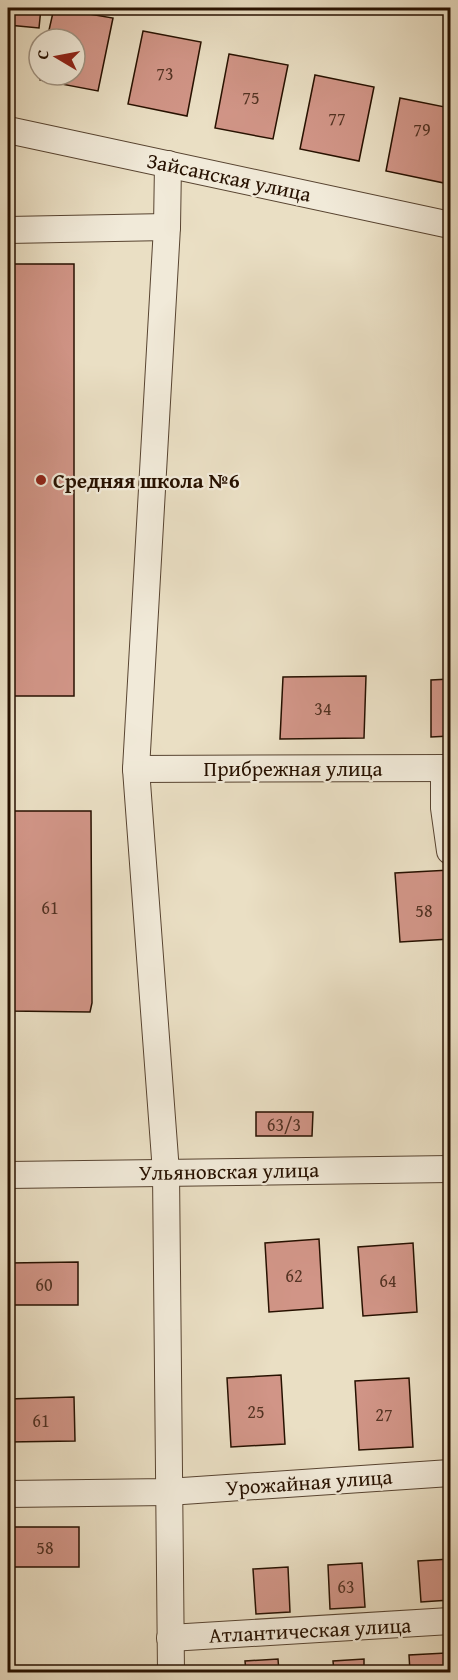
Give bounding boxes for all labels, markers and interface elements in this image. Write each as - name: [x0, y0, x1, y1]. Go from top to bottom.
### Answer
- north arrow: [27, 27, 87, 87]
- text: С: [30, 48, 55, 61]
- house number: 73: [156, 60, 174, 87]
- house number: 75: [242, 84, 260, 111]
- house number: 77: [328, 105, 346, 132]
- house number: 79: [413, 116, 431, 143]
- street label: Зайсанская улица: [144, 144, 314, 210]
- place label: Средняя школа №6: [53, 465, 240, 496]
- marker: Средняя школа №6: [34, 473, 48, 487]
- house number: 34: [314, 695, 332, 722]
- street label: Прибрежная улица: [204, 753, 382, 784]
- house number: 61: [41, 894, 59, 921]
- house number: 58: [415, 897, 433, 924]
- house number: 63/3: [267, 1111, 301, 1138]
- street label: Ульяновская улица: [139, 1154, 319, 1188]
- house number: 62: [285, 1262, 303, 1289]
- house number: 64: [379, 1267, 397, 1294]
- house number: 60: [35, 1271, 53, 1298]
- house number: 25: [247, 1398, 265, 1425]
- house number: 27: [375, 1401, 393, 1428]
- house number: 61: [32, 1407, 50, 1434]
- street label: Урожайная улица: [225, 1461, 393, 1503]
- house number: 58: [36, 1534, 54, 1561]
- house number: 63: [337, 1573, 355, 1600]
- street label: Атлантическая улица: [208, 1609, 412, 1651]

